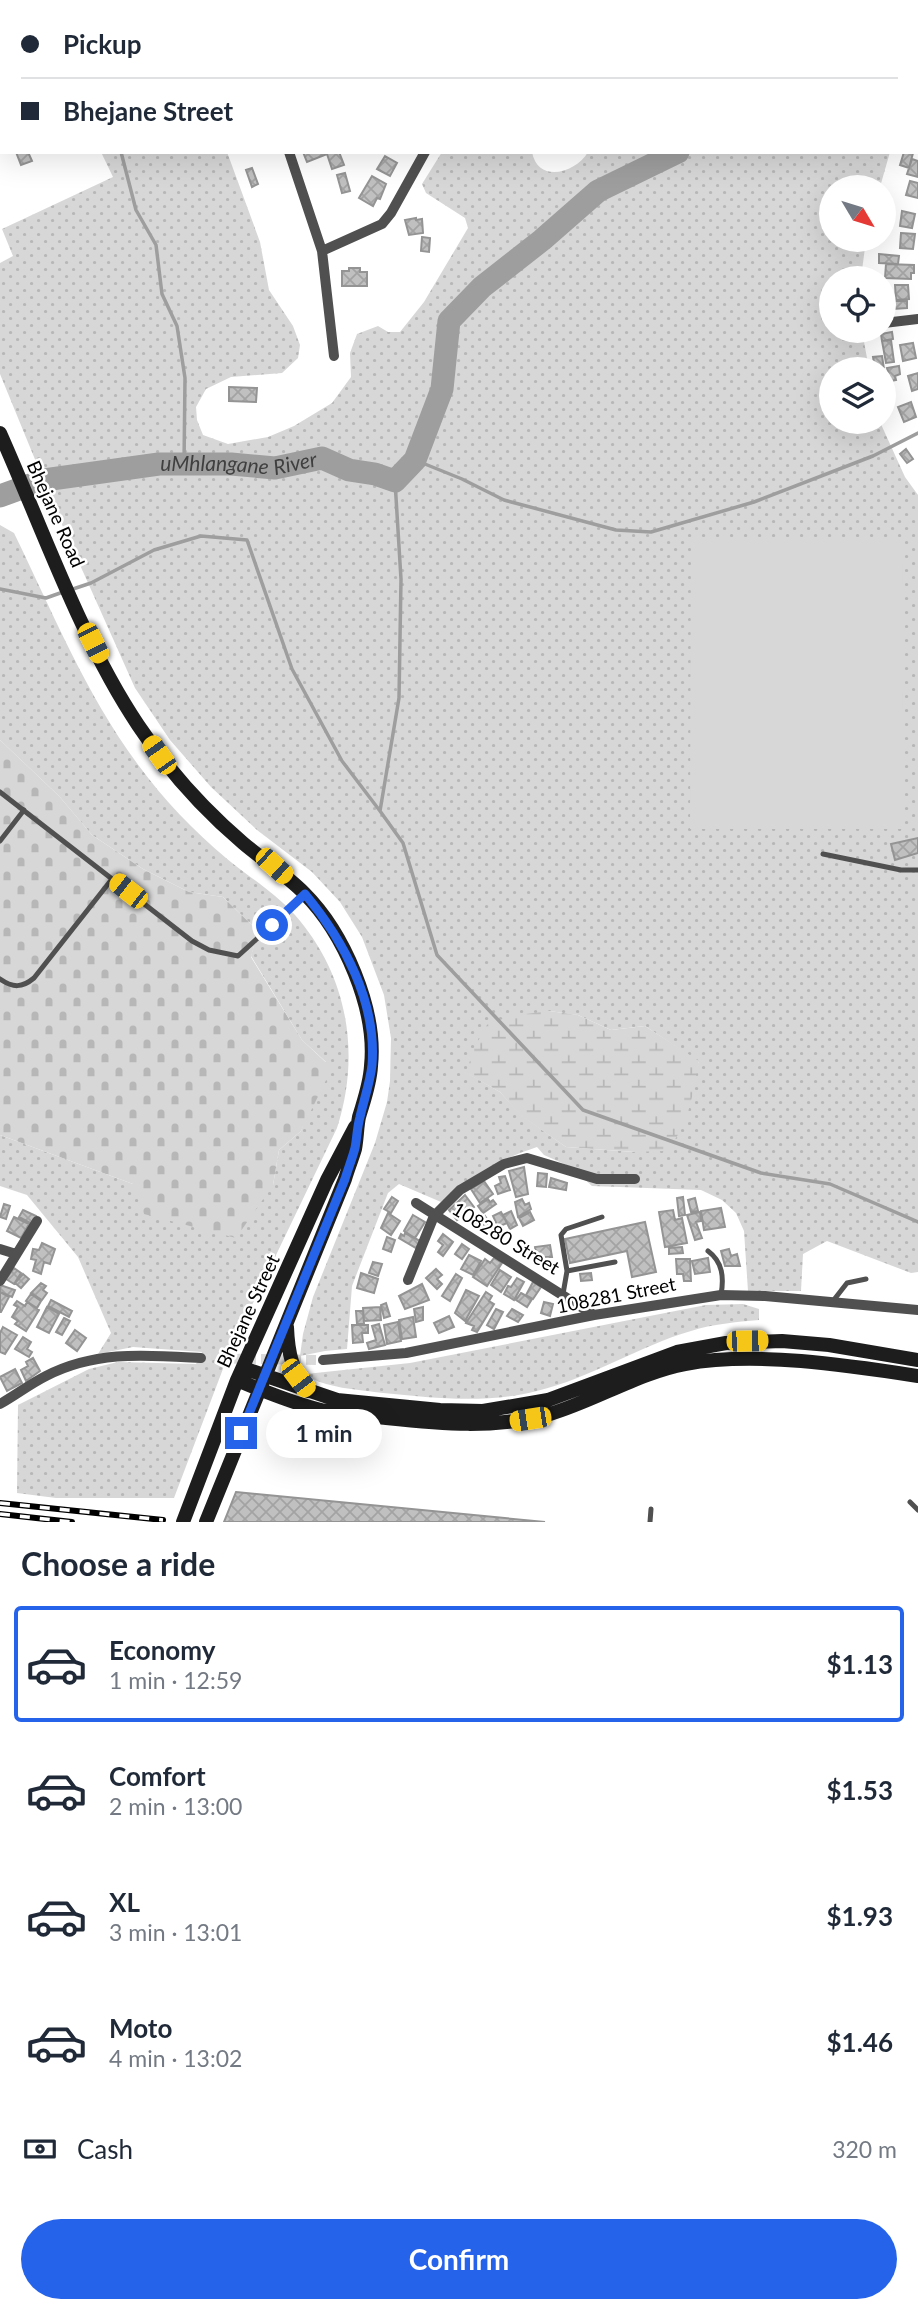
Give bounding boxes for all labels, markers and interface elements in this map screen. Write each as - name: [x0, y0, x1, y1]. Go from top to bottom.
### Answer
- text: Pickup: [63, 28, 142, 60]
- text: Bhejane Street: [63, 95, 233, 127]
- north arrow: [819, 175, 896, 252]
- map controls: [819, 175, 896, 434]
- button: locate: [819, 266, 896, 343]
- button: layers: [819, 357, 896, 434]
- water label: uMhlangane River: [160, 445, 320, 479]
- street label: Bhejane Road: [23, 457, 90, 571]
- car: [75, 620, 112, 666]
- car: [139, 732, 180, 778]
- car: [252, 844, 297, 888]
- car: [105, 870, 152, 912]
- route start: [256, 909, 288, 941]
- street label: 108280 Street: [448, 1197, 564, 1279]
- street label: Bhejane Street: [211, 1250, 284, 1371]
- street label: 108281 Street: [554, 1272, 678, 1317]
- car: [726, 1330, 769, 1352]
- car: [277, 1355, 320, 1401]
- car: [508, 1405, 553, 1433]
- callout: 1 min: [266, 1408, 381, 1458]
- route end: [225, 1417, 257, 1449]
- text: 1 min: [295, 1419, 353, 1447]
- text: Choose a ride: [21, 1544, 215, 1583]
- icon: car: [25, 1633, 88, 1696]
- text: Economy: [109, 1634, 215, 1666]
- text: $1.13: [827, 1648, 893, 1680]
- text: 1 min · 12:59: [109, 1666, 242, 1694]
- icon: car: [25, 1759, 88, 1822]
- text: Comfort: [109, 1760, 206, 1792]
- text: $1.53: [827, 1774, 893, 1806]
- text: 2 min · 13:00: [109, 1792, 242, 1820]
- icon: car: [25, 1885, 88, 1948]
- text: XL: [109, 1886, 140, 1918]
- text: $1.93: [827, 1900, 893, 1932]
- text: 3 min · 13:01: [109, 1918, 242, 1946]
- icon: car: [25, 2011, 88, 2074]
- text: Moto: [109, 2012, 172, 2044]
- text: $1.46: [827, 2026, 893, 2058]
- text: 4 min · 13:02: [109, 2044, 242, 2072]
- icon: cash: [21, 2130, 59, 2168]
- text: Cash: [77, 2133, 133, 2165]
- text: 320 m: [832, 2135, 897, 2163]
- button: Confirm: [21, 2219, 897, 2299]

